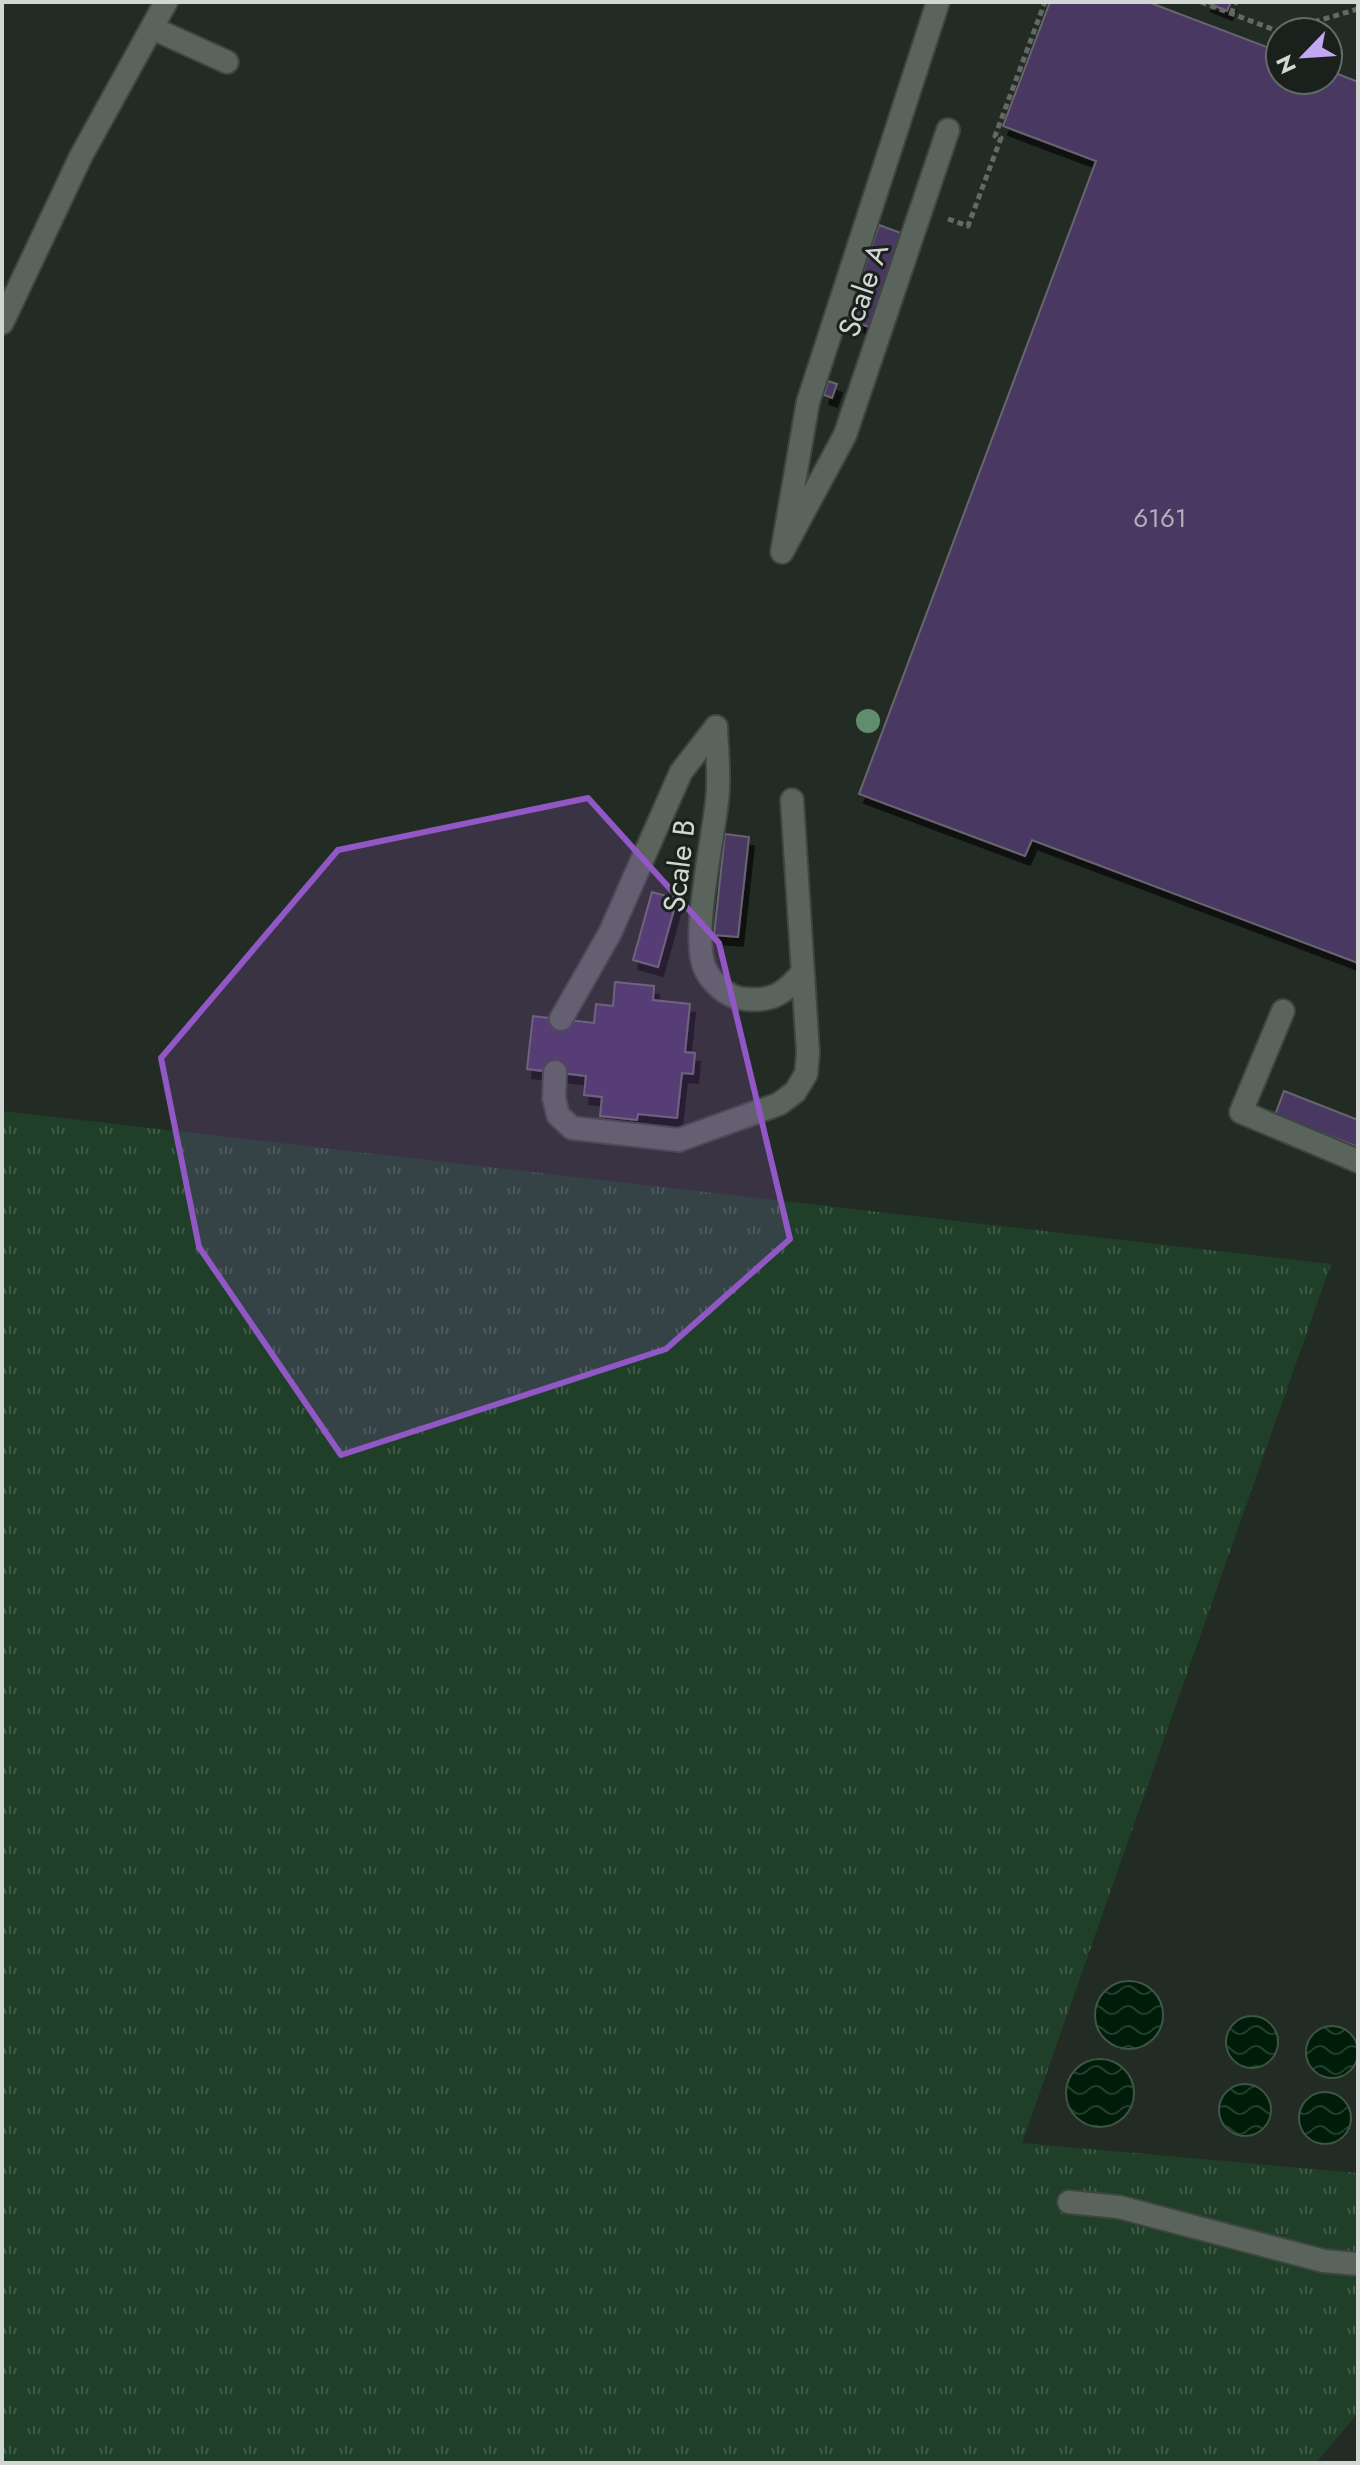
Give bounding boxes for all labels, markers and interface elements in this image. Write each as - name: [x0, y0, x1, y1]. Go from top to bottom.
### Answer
- north arrow: [1264, 16, 1344, 96]
- text: N: [1268, 50, 1304, 79]
- street label: Scale A: [827, 237, 899, 343]
- house number: 6161: [1133, 499, 1187, 537]
- street label: Scale B: [652, 817, 706, 915]

